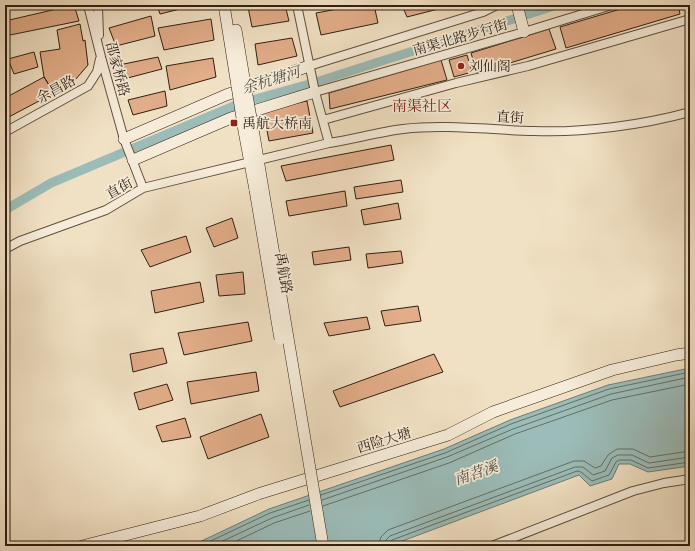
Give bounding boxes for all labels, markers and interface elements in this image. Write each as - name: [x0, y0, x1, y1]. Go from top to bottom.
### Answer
- street label: 南渠北路步行街: [411, 16, 510, 59]
- street label: 邵家桥路: [102, 40, 133, 98]
- place label: 刘仙阁: [469, 58, 511, 75]
- marker: 刘仙阁: [456, 61, 466, 71]
- water label: 余杭塘河: [240, 62, 305, 97]
- street label: 余昌路: [34, 72, 79, 107]
- district label: 南渠社区: [392, 97, 452, 115]
- street label: 直街: [496, 108, 524, 127]
- place label: 禹航大桥南: [242, 115, 312, 132]
- marker: 禹航大桥南: [229, 118, 239, 128]
- street label: 直街: [103, 174, 136, 203]
- street label: 禹航路: [271, 251, 296, 295]
- street label: 西险大塘: [355, 424, 413, 457]
- water label: 南苕溪: [452, 457, 502, 489]

